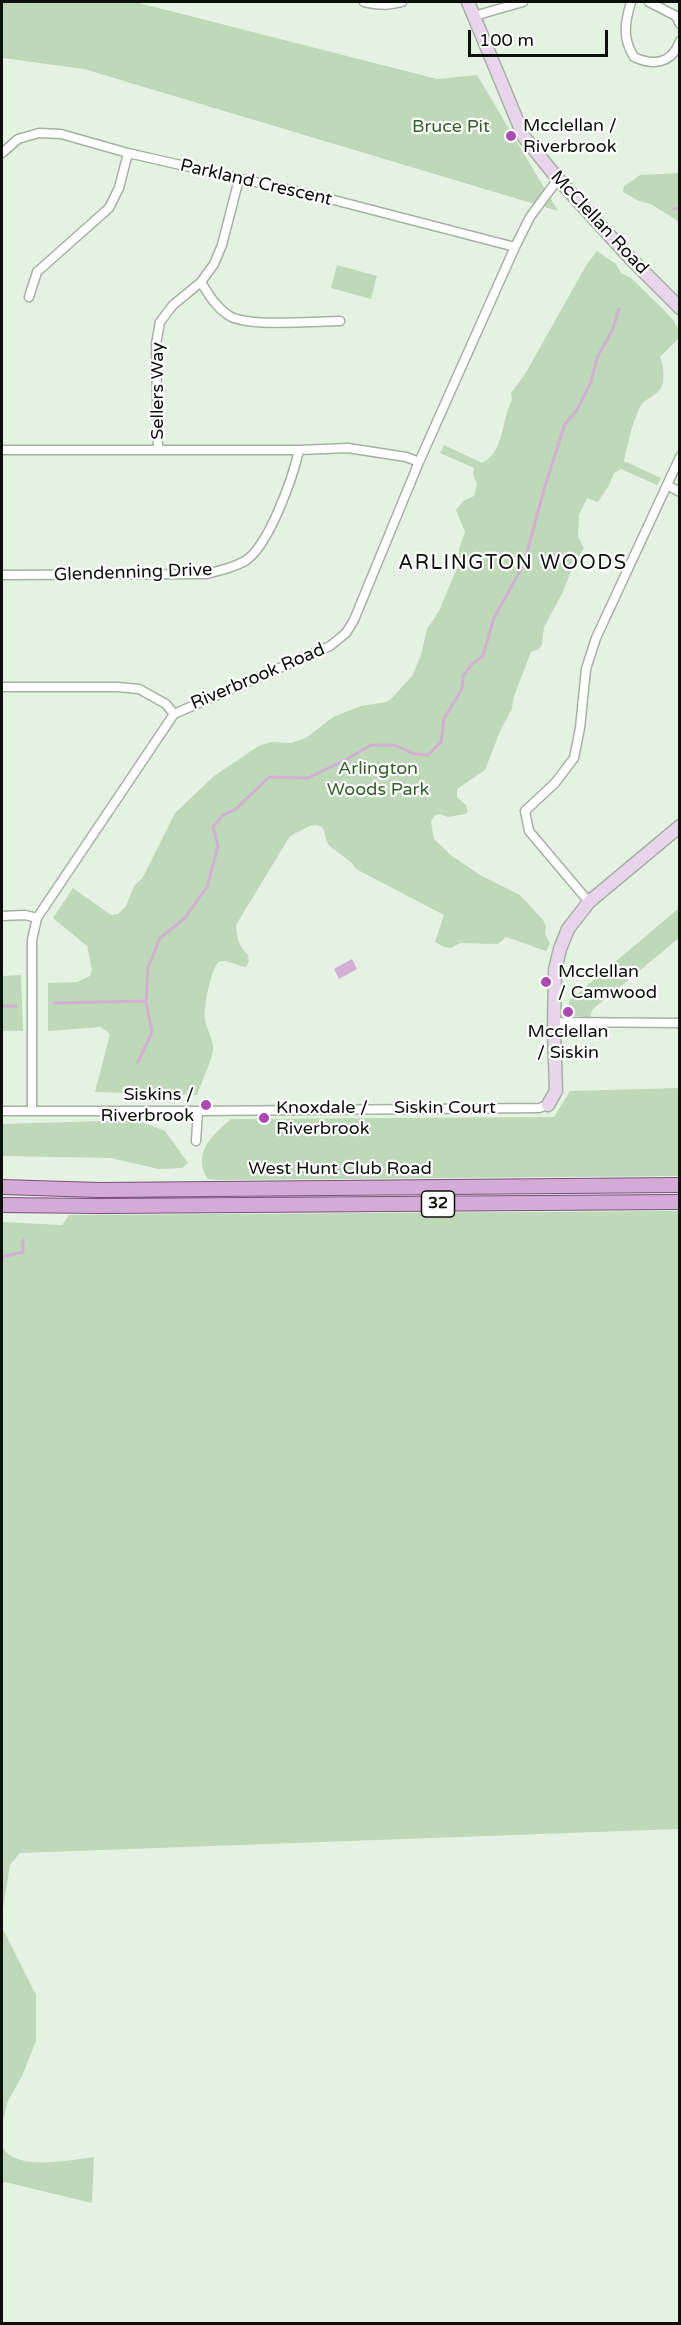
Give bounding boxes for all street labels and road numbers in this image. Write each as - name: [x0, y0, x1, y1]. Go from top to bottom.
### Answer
- street label: Parkland Crescent: [178, 155, 334, 211]
- street label: McClellan Road: [546, 167, 652, 279]
- street label: Sellers Way: [147, 342, 169, 440]
- street label: Glendenning Drive: [53, 559, 213, 587]
- street label: Riverbrook Road: [188, 639, 328, 715]
- street label: Siskin Court: [394, 1097, 496, 1119]
- street label: West Hunt Club Road: [248, 1158, 432, 1180]
- road number: 32: [422, 1191, 454, 1217]

